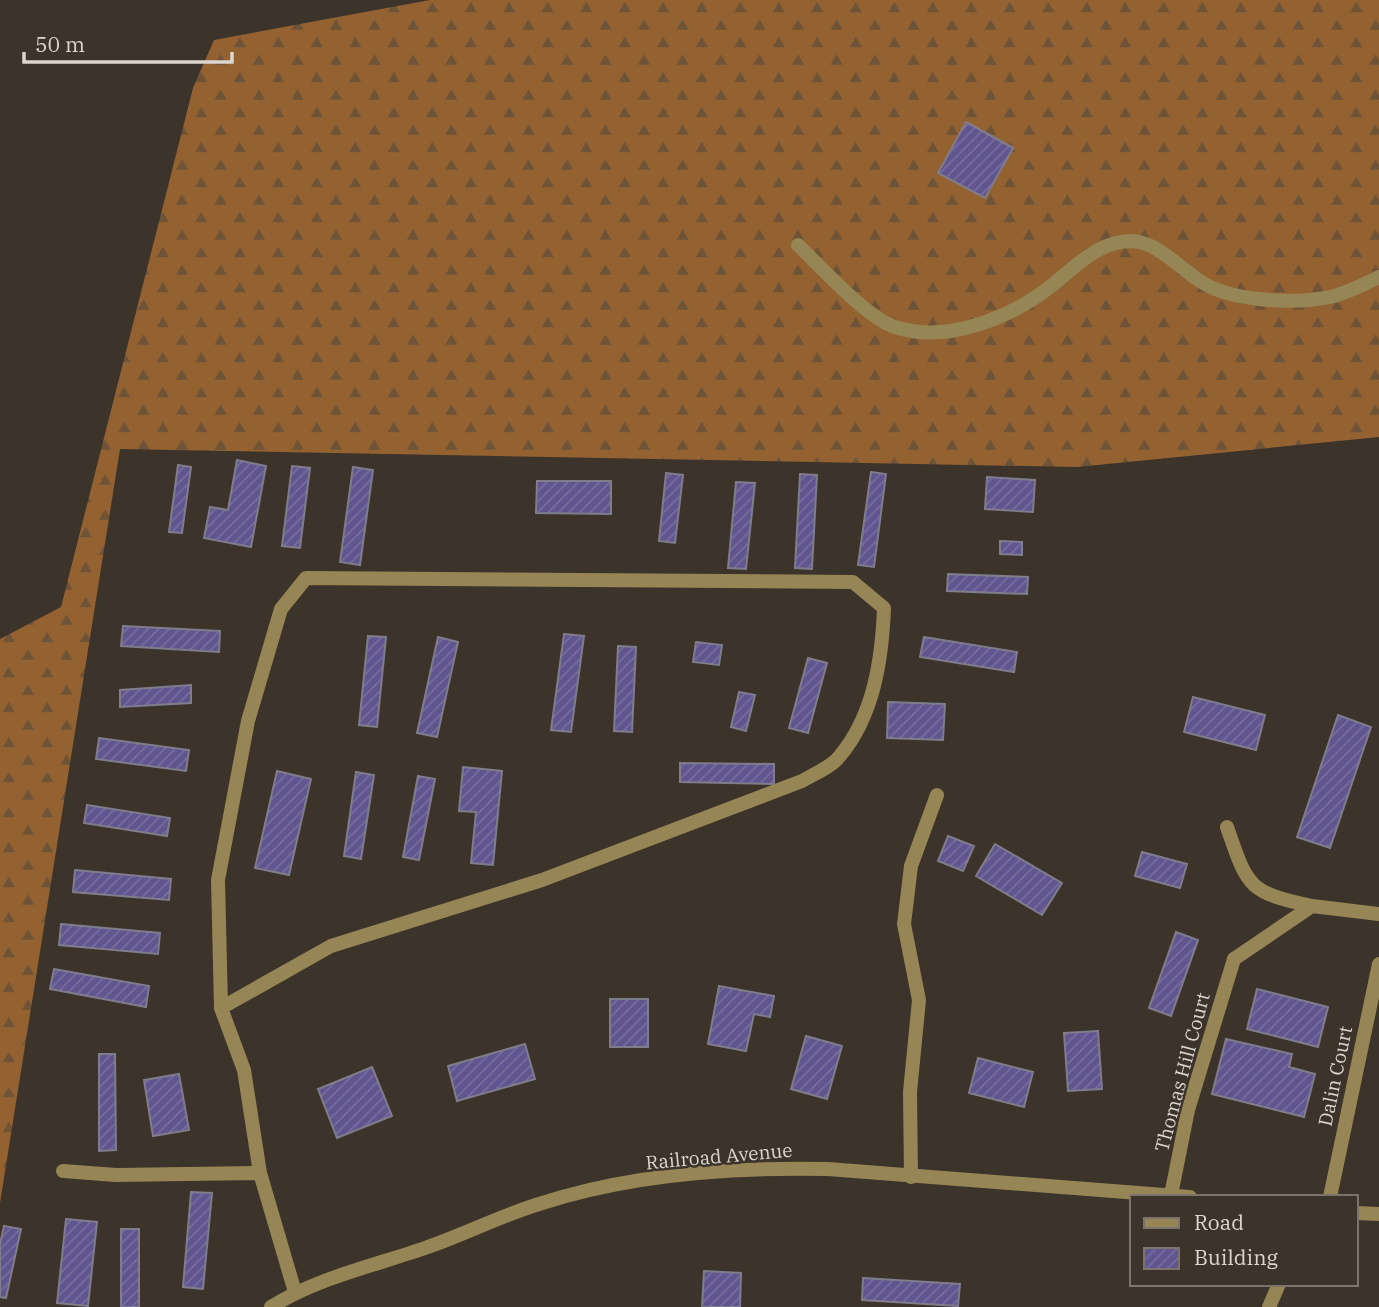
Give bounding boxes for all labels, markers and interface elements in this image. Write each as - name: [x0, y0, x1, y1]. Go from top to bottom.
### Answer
- scale bar: [24, 21, 233, 65]
- text: 50 m: [35, 30, 85, 58]
- street label: Thomas Hill Court: [1149, 990, 1215, 1154]
- street label: Dalin Court: [1313, 1023, 1357, 1128]
- street label: Railroad Avenue: [645, 1138, 793, 1174]
- legend: [1130, 1195, 1358, 1286]
- text: Road: [1194, 1208, 1244, 1236]
- text: Building: [1194, 1243, 1279, 1271]

